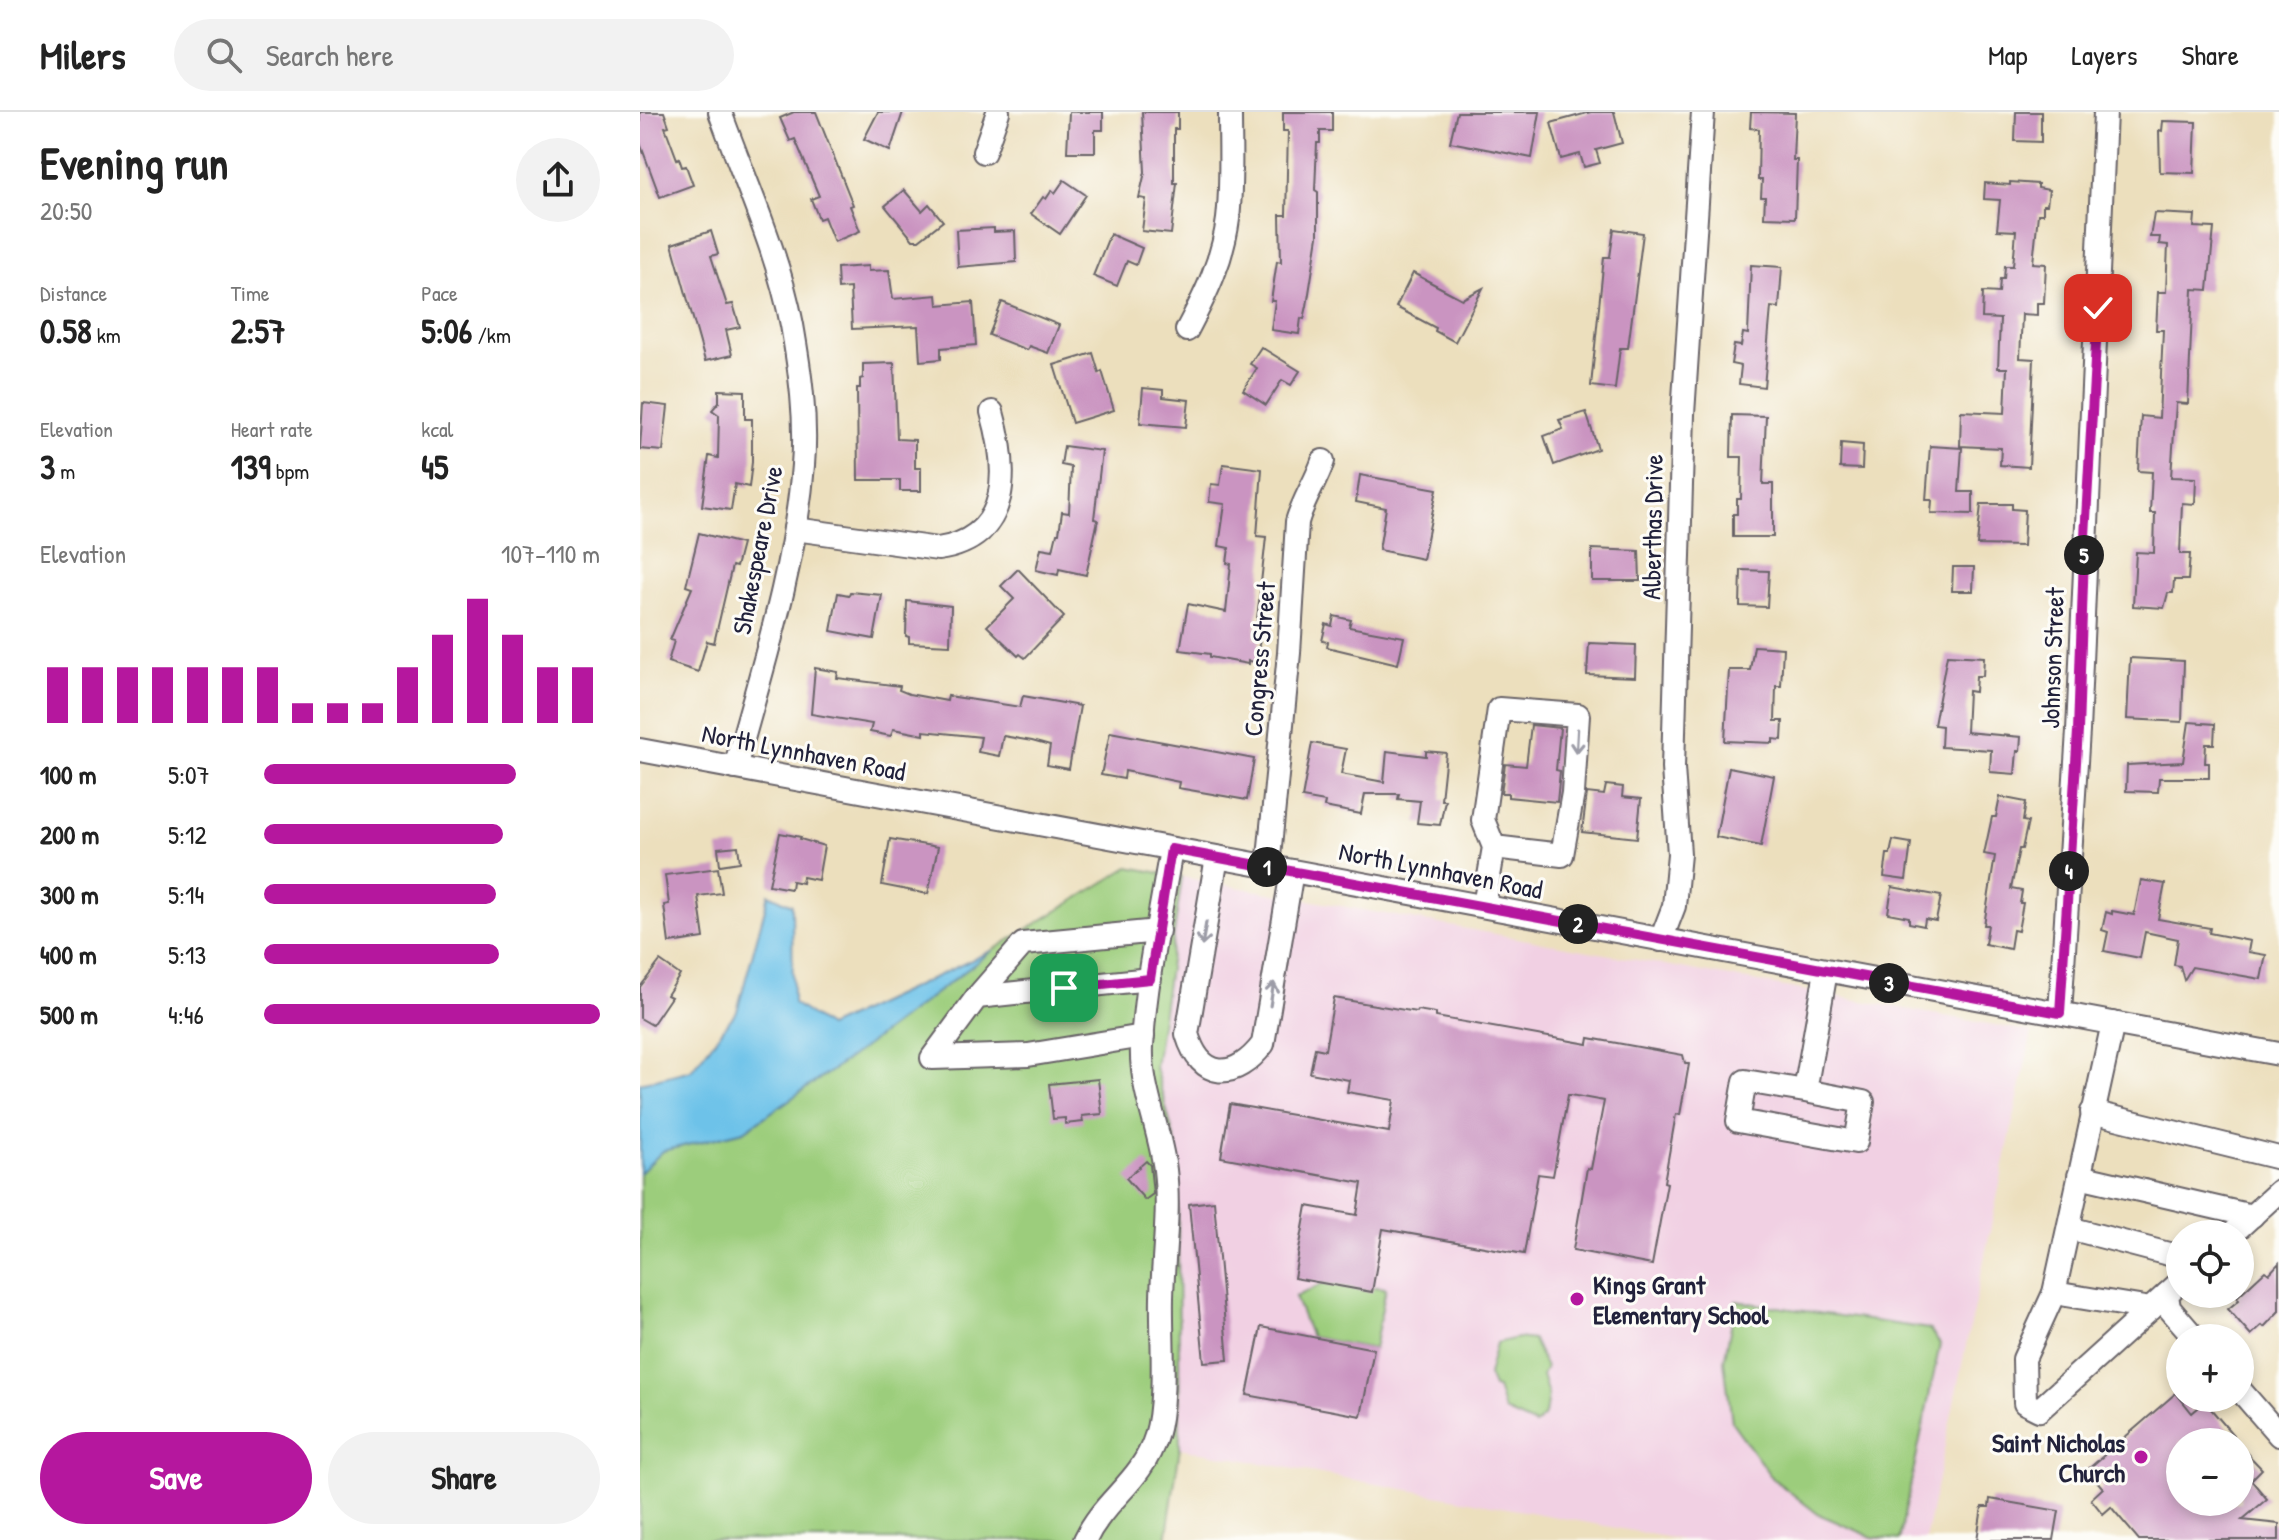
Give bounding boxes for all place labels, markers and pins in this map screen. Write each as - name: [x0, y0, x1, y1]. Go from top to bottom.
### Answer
- pin: [2064, 274, 2132, 342]
- pin: 5: [2064, 535, 2104, 575]
- pin: 1: [1247, 847, 1287, 887]
- pin: 4: [2049, 851, 2089, 891]
- pin: 2: [1558, 904, 1598, 944]
- pin: [1030, 954, 1098, 1022]
- pin: 3: [1869, 963, 1909, 1003]
- place label: Kings Grant Elementary School: [1593, 1267, 1770, 1333]
- marker: Kings Grant Elementary School: [1568, 1290, 1586, 1308]
- place label: Saint Nicholas Church: [1992, 1425, 2125, 1490]
- marker: Saint Nicholas Church: [2132, 1448, 2150, 1466]

